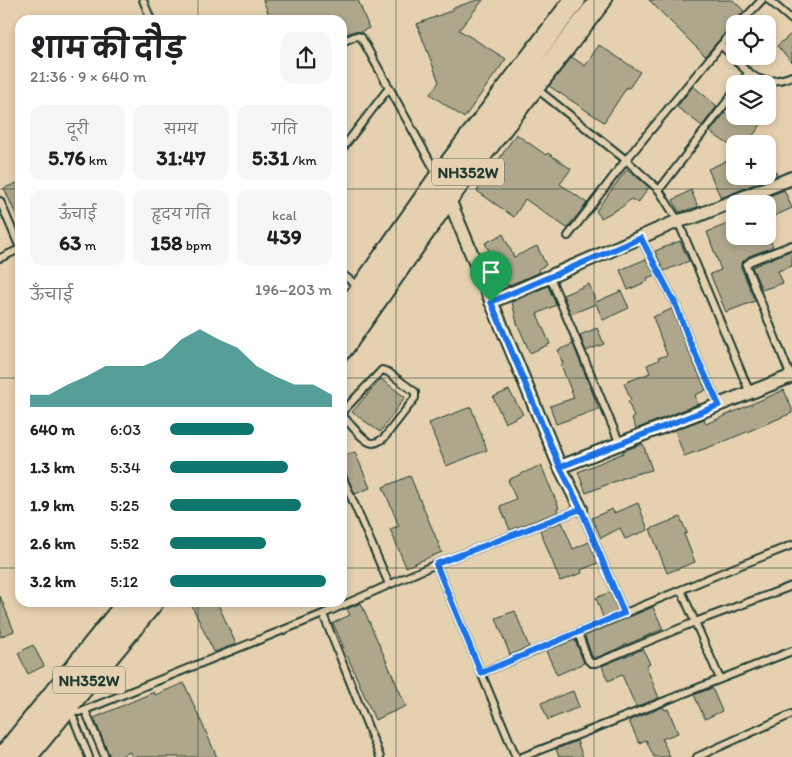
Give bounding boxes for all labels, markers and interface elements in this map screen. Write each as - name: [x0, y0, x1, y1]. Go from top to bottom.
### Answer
- map controls: [726, 15, 776, 245]
- button: locate: [726, 15, 776, 65]
- text: शाम की दौड़: [30, 31, 184, 65]
- button: share: [280, 32, 332, 84]
- text: 21:36 · 9 × 640 m: [30, 67, 146, 86]
- button: layers: [726, 75, 776, 125]
- text: दूरी: [67, 121, 89, 138]
- text: समय: [164, 121, 198, 138]
- text: गति: [272, 121, 297, 138]
- button: +: [726, 135, 776, 185]
- text: 5.76: [48, 145, 86, 170]
- text: 31:47: [156, 145, 206, 170]
- text: 5:31: [252, 145, 289, 170]
- text: km: [86, 152, 107, 169]
- text: /km: [289, 152, 317, 169]
- road number: NH352W: [432, 158, 504, 186]
- button: −: [726, 195, 776, 245]
- text: ऊँचाई: [59, 206, 96, 223]
- text: हृदय गति: [151, 206, 211, 223]
- text: kcal: [272, 207, 297, 224]
- text: 439: [267, 224, 302, 249]
- text: 63: [59, 230, 81, 255]
- text: 158: [150, 230, 183, 255]
- text: m: [81, 237, 96, 254]
- text: bpm: [183, 237, 212, 254]
- pin: [470, 251, 512, 302]
- icon: arrive: [477, 258, 505, 286]
- text: 196–203 m: [255, 280, 332, 299]
- text: ऊँचाई: [30, 285, 73, 304]
- text: 640 m: [30, 420, 75, 439]
- text: 6:03: [110, 420, 141, 439]
- text: 1.3 km: [30, 458, 75, 477]
- text: 5:34: [110, 458, 141, 477]
- text: 1.9 km: [30, 496, 74, 515]
- text: 5:25: [110, 496, 139, 515]
- text: 2.6 km: [30, 534, 76, 553]
- text: 5:52: [110, 534, 139, 553]
- text: 3.2 km: [30, 572, 76, 591]
- text: 5:12: [110, 572, 138, 591]
- road number: NH352W: [53, 666, 125, 694]

